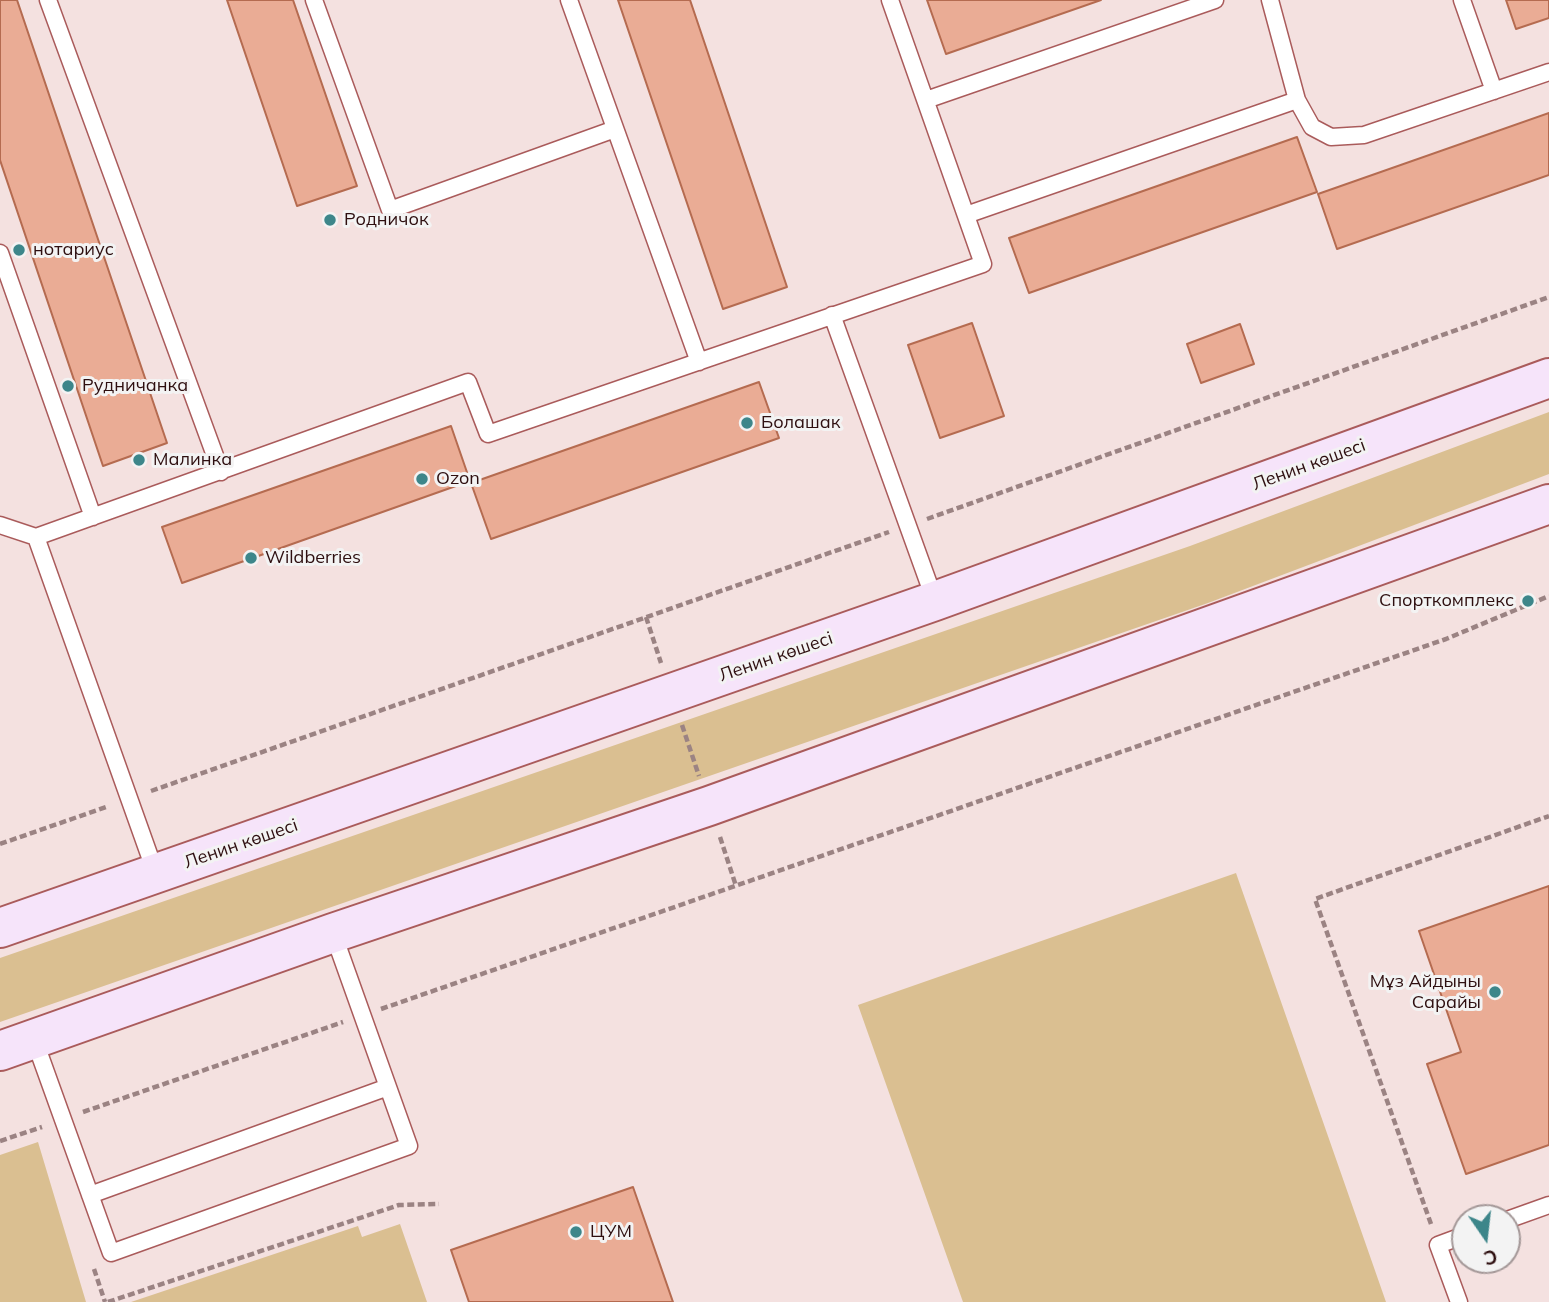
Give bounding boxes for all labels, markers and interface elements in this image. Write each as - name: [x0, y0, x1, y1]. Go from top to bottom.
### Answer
- place label: Родничок: [344, 209, 429, 231]
- marker: Родничок: [322, 212, 338, 228]
- place label: нотариус: [33, 239, 114, 261]
- marker: нотариус: [11, 242, 27, 258]
- place label: Рудничанка: [82, 375, 188, 397]
- marker: Рудничанка: [60, 378, 76, 394]
- place label: Болашак: [761, 412, 840, 434]
- marker: Болашак: [739, 415, 755, 431]
- street label: Ленин көшесі: [1249, 435, 1369, 495]
- place label: Малинка: [153, 449, 232, 471]
- marker: Малинка: [131, 452, 147, 468]
- place label: Ozon: [436, 468, 480, 490]
- marker: Ozon: [414, 471, 430, 487]
- place label: Wildberries: [265, 547, 361, 569]
- marker: Wildberries: [243, 550, 259, 566]
- place label: Спорткомплекс: [1379, 590, 1514, 612]
- marker: Спорткомплекс: [1520, 593, 1536, 609]
- street label: Ленин көшесі: [716, 627, 836, 687]
- street label: Ленин көшесі: [181, 814, 301, 874]
- place label: Мұз Айдыны Сарайы: [1370, 971, 1481, 1014]
- marker: Мұз Айдыны Сарайы: [1487, 984, 1503, 1000]
- north arrow: [1451, 1204, 1521, 1274]
- place label: ЦУМ: [590, 1221, 632, 1243]
- marker: ЦУМ: [568, 1224, 584, 1240]
- text: С: [1481, 1244, 1500, 1271]

